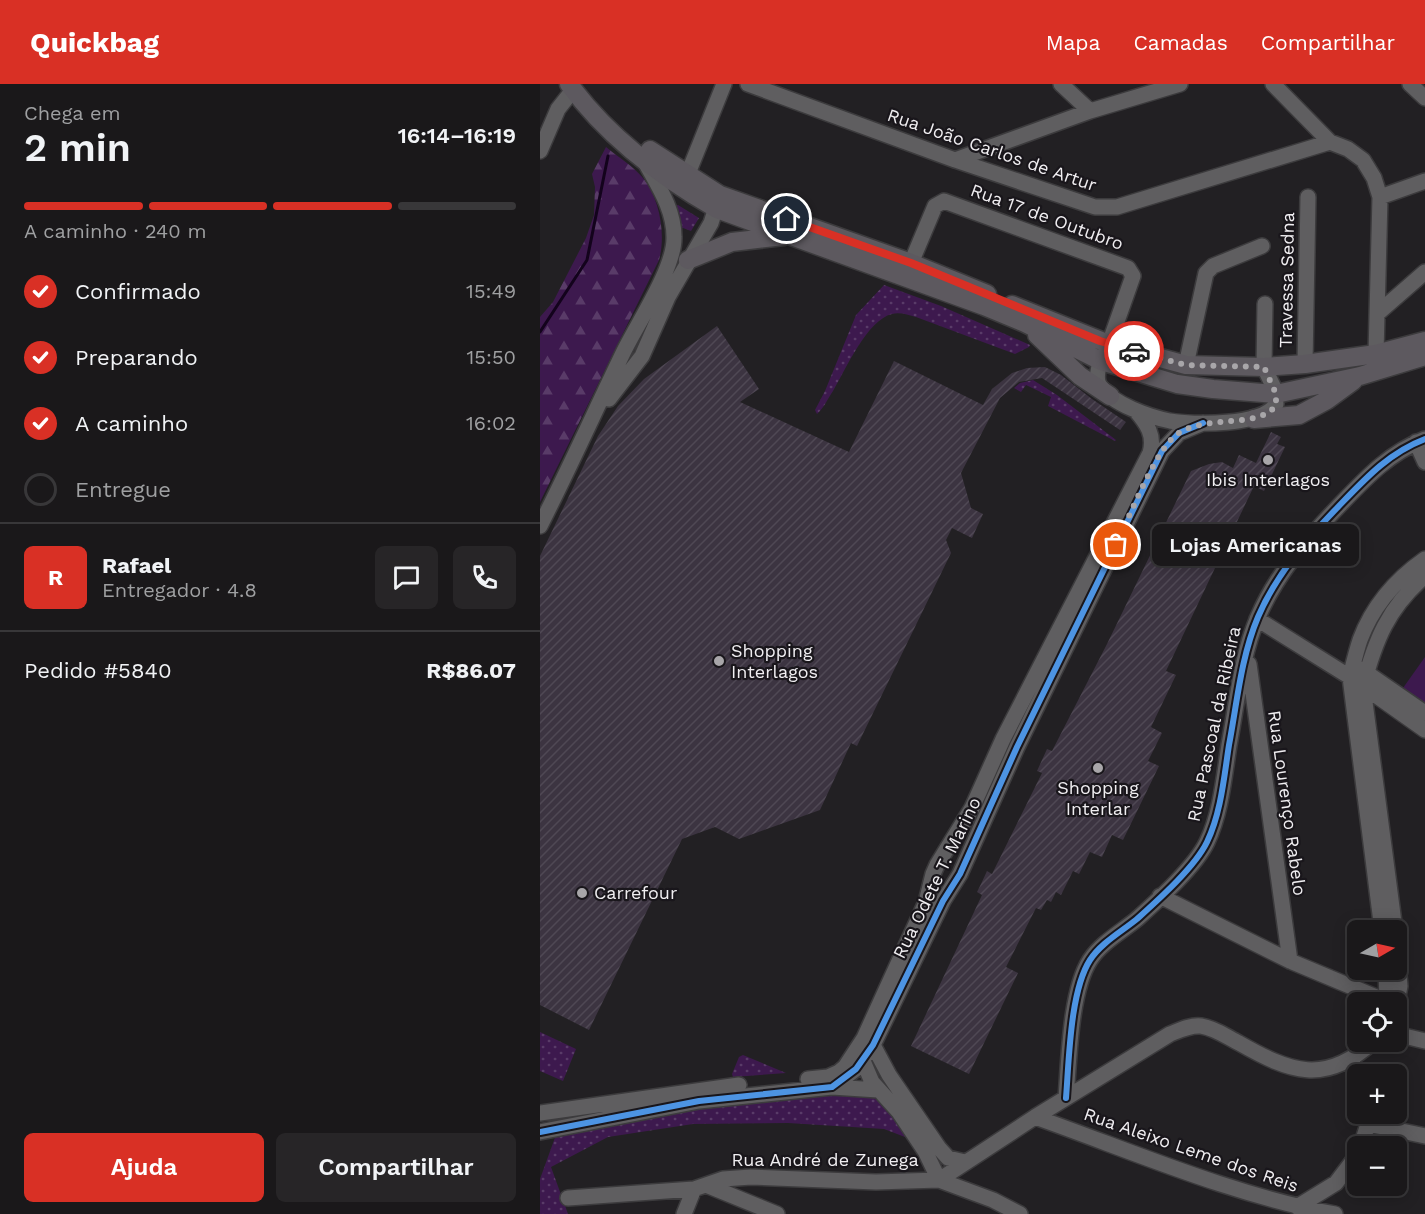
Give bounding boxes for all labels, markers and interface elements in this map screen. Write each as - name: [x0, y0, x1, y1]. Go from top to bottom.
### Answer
- text: Quickbag: [30, 26, 159, 59]
- text: Mapa: [1046, 30, 1100, 55]
- text: Camadas: [1133, 30, 1228, 55]
- text: Compartilhar: [1261, 30, 1395, 55]
- text: Chega em: [24, 101, 121, 125]
- street label: Rua João Carlos de Artur: [885, 104, 1100, 195]
- text: 16:14–16:19: [398, 123, 516, 148]
- text: 2 min: [24, 125, 131, 170]
- street label: Rua 17 de Outubro: [968, 179, 1127, 254]
- pin: [761, 193, 812, 244]
- icon: home: [770, 202, 803, 235]
- street label: Travessa Sedna: [1275, 212, 1298, 348]
- text: A caminho · 240 m: [24, 219, 207, 243]
- icon: check: [24, 275, 57, 308]
- text: Confirmado: [75, 279, 201, 304]
- text: 15:49: [466, 279, 516, 303]
- courier: [1104, 321, 1164, 381]
- icon: car: [1118, 335, 1151, 368]
- icon: check: [24, 341, 57, 374]
- text: Preparando: [75, 345, 198, 370]
- text: 15:50: [467, 345, 516, 369]
- icon: check: [24, 407, 57, 440]
- text: A caminho: [75, 411, 188, 436]
- text: 16:02: [466, 411, 516, 435]
- marker: Ibis Interlagos: [1261, 453, 1275, 467]
- place label: Ibis Interlagos: [1206, 469, 1330, 490]
- text: Entregue: [75, 477, 171, 502]
- pin: [1090, 519, 1141, 570]
- callout: Lojas Americanas: [1152, 524, 1359, 566]
- icon: bag: [1099, 528, 1132, 561]
- text: Lojas Americanas: [1169, 533, 1342, 557]
- button: chat: [375, 546, 438, 609]
- button: phone: [453, 546, 516, 609]
- text: Rafael: [102, 553, 171, 578]
- text: R: [48, 565, 63, 590]
- text: Entregador · 4.8: [102, 578, 257, 602]
- street label: Rua Pascoal da Ribeira: [1183, 624, 1244, 823]
- place label: Shopping Interlagos: [731, 640, 818, 682]
- marker: Shopping Interlagos: [712, 654, 726, 668]
- text: Pedido #5840: [24, 658, 172, 683]
- text: R$86.07: [426, 658, 516, 683]
- street label: Rua Lourenço Rabelo: [1264, 709, 1311, 897]
- marker: Shopping Interlar: [1091, 761, 1105, 775]
- place label: Shopping Interlar: [1057, 777, 1139, 819]
- street label: Rua Odete T. Marino: [888, 794, 985, 962]
- place label: Carrefour: [594, 882, 677, 903]
- marker: Carrefour: [575, 886, 589, 900]
- north arrow: [1347, 920, 1407, 980]
- map controls: [1347, 920, 1407, 1196]
- button: locate: [1347, 992, 1407, 1052]
- button: +: [1347, 1064, 1407, 1124]
- street label: Rua Aleixo Leme dos Reis: [1081, 1103, 1301, 1196]
- button: Ajuda: [24, 1133, 264, 1202]
- button: Compartilhar: [276, 1133, 516, 1202]
- button: −: [1347, 1136, 1407, 1196]
- street label: Rua André de Zunega: [731, 1149, 919, 1170]

